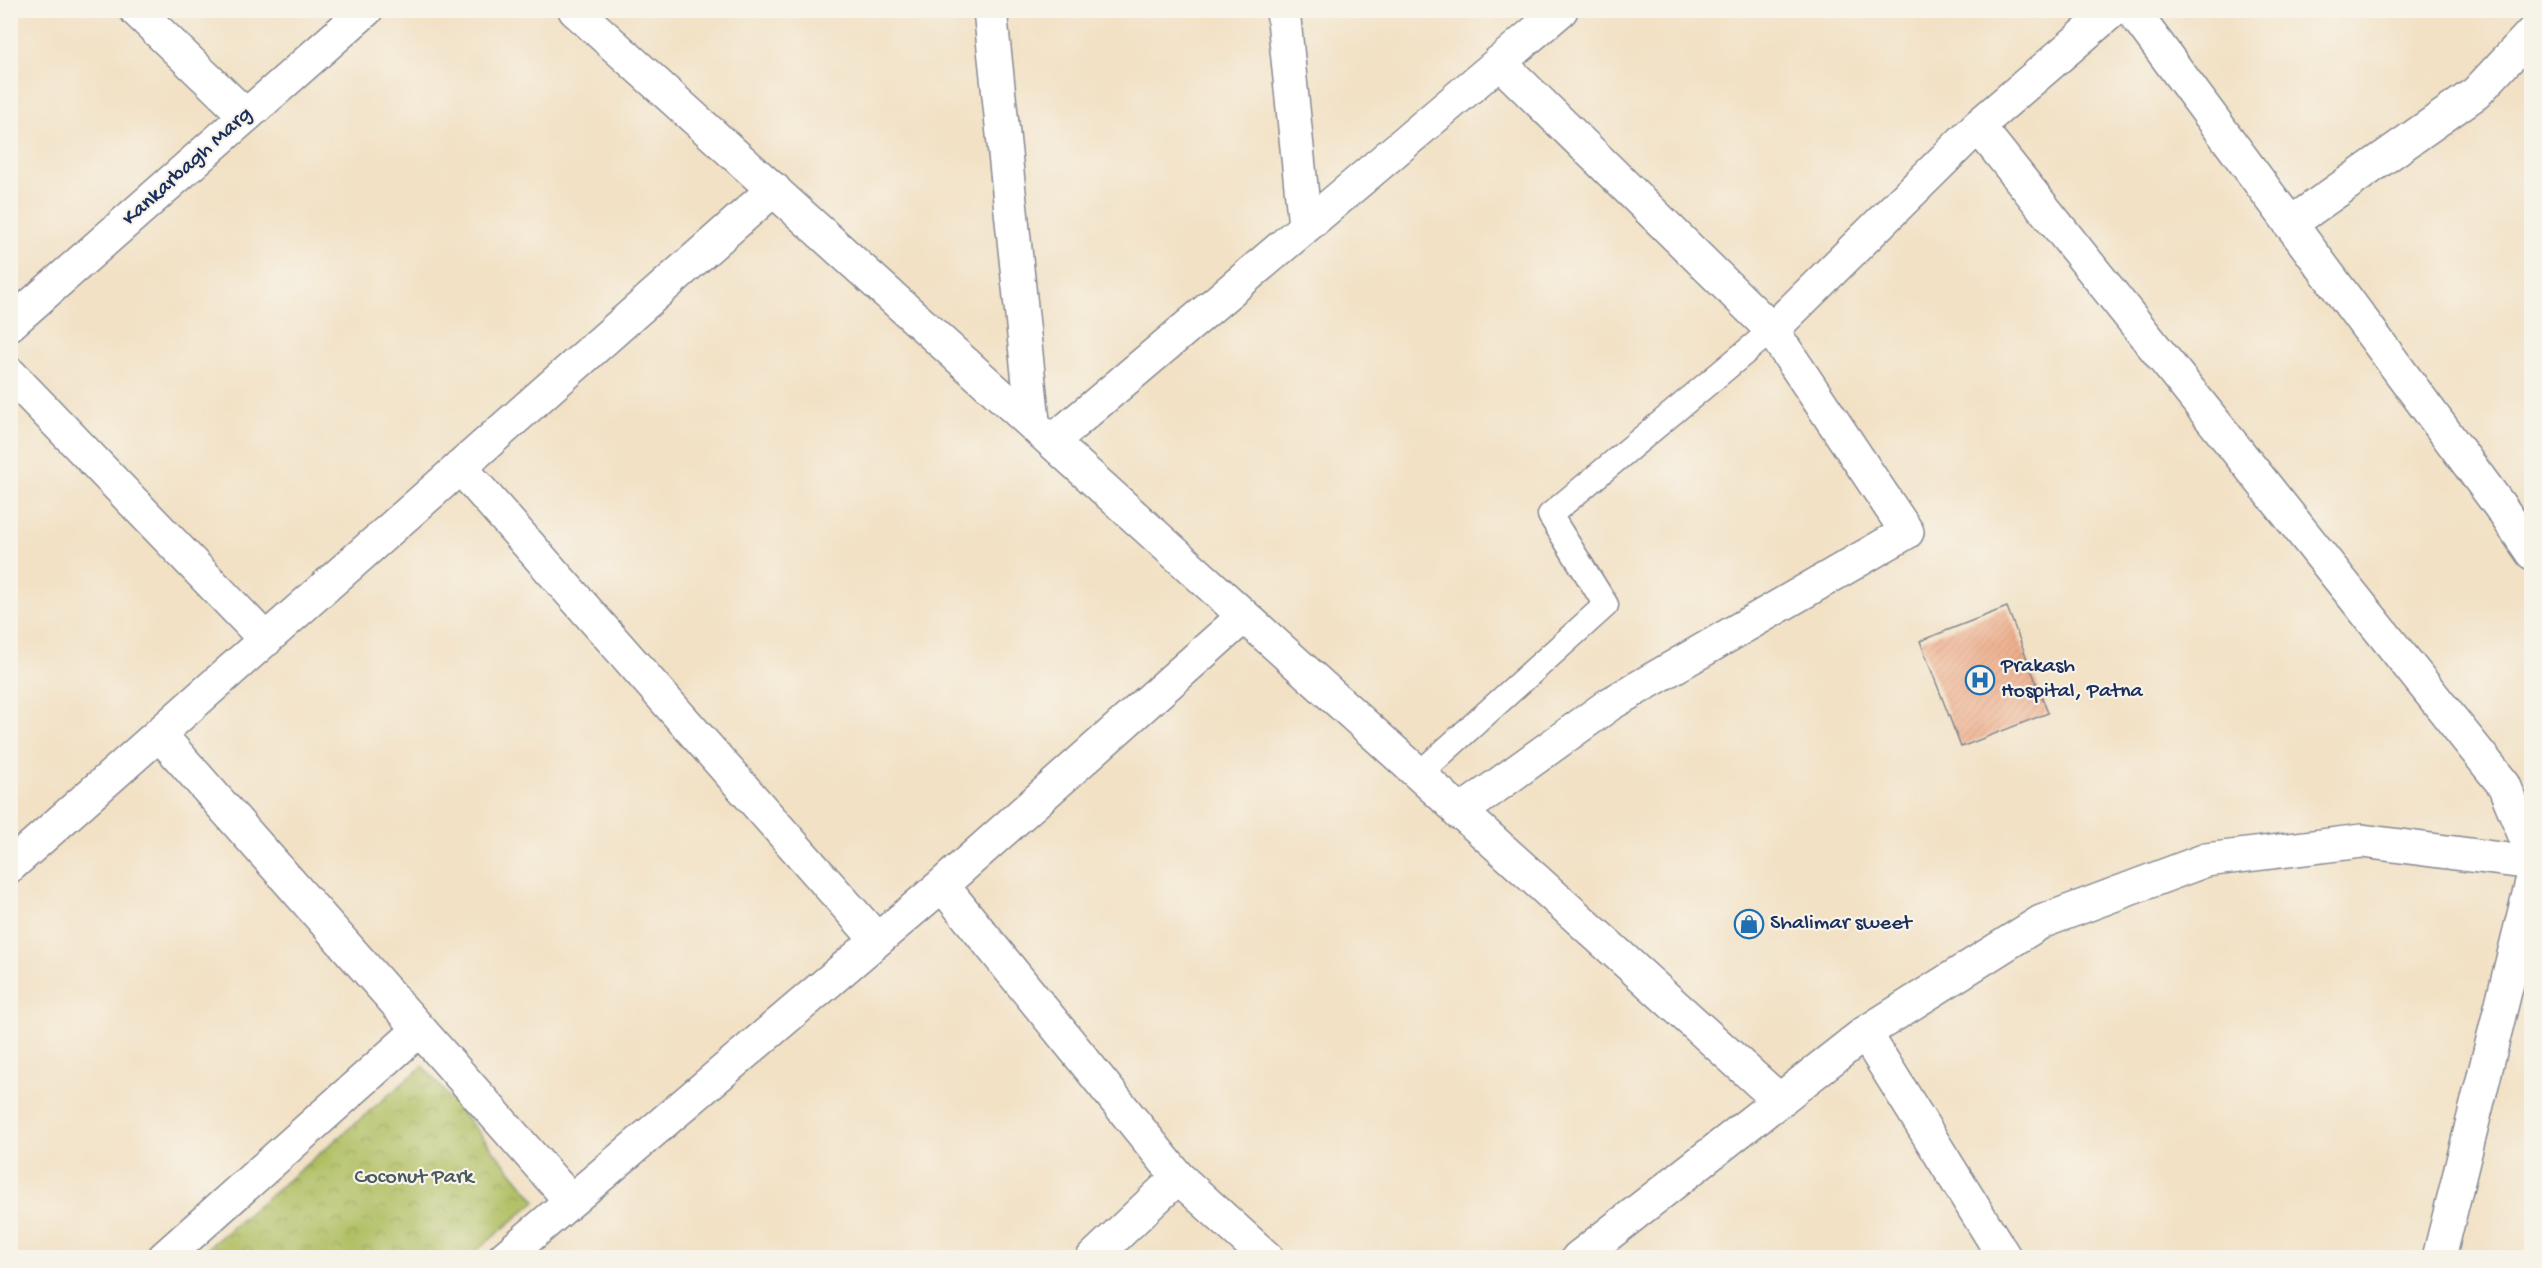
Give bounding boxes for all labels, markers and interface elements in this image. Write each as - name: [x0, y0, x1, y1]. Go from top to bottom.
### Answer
- street label: Kankarbagh Marg: [118, 102, 258, 232]
- place label: Prakash Hospital, Patna: [2000, 654, 2144, 705]
- hospital icon: Prakash Hospital, Patna: [1964, 664, 1996, 696]
- shop icon: Shalimar sweet: [1733, 908, 1765, 940]
- place label: Shalimar sweet: [1770, 911, 1914, 937]
- park label: Coconut Park: [354, 1165, 476, 1191]

